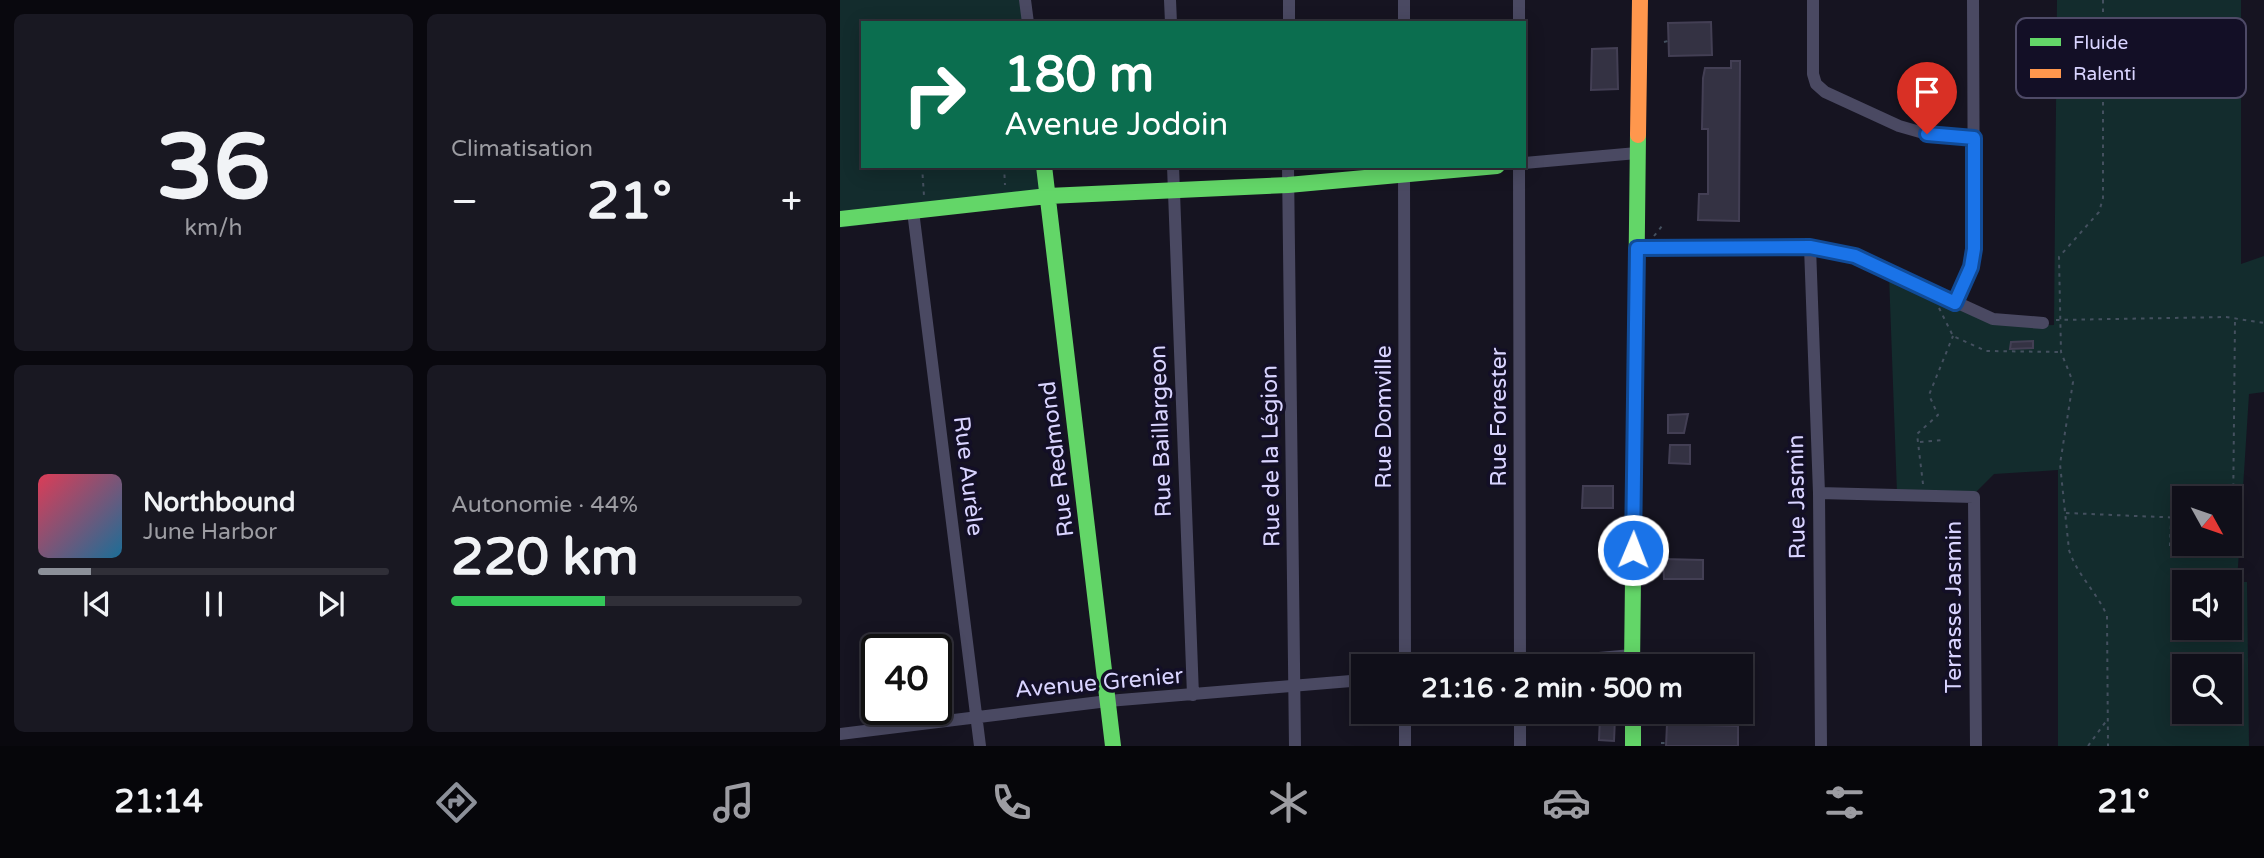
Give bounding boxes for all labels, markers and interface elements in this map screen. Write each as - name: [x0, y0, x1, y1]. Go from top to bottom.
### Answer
- legend: [2016, 18, 2246, 98]
- text: Fluide: [2073, 32, 2128, 54]
- text: 180 m: [1004, 46, 1154, 105]
- icon: right: [889, 49, 980, 140]
- pin: [1897, 62, 1957, 134]
- text: Ralenti: [2073, 63, 2136, 85]
- icon: arrive: [1908, 73, 1946, 111]
- text: Avenue Jodoin: [1004, 106, 1228, 144]
- text: 36: [156, 113, 271, 223]
- text: Climatisation: [451, 135, 593, 163]
- text: 21°: [587, 170, 672, 233]
- text: −: [451, 179, 478, 225]
- text: +: [781, 179, 802, 225]
- text: km/h: [185, 214, 242, 242]
- street label: Rue Baillargeon: [1144, 344, 1178, 518]
- street label: Rue Domville: [1370, 345, 1398, 489]
- street label: Rue Forester: [1485, 347, 1513, 487]
- street label: Rue de la Légion: [1255, 365, 1287, 547]
- street label: Rue Redmond: [1034, 379, 1080, 539]
- street label: Rue Aurèle: [947, 415, 989, 537]
- street label: Rue Jasmin: [1782, 434, 1812, 560]
- north arrow: [2172, 486, 2242, 556]
- map controls: [2172, 486, 2242, 724]
- text: Northbound: [143, 487, 295, 518]
- text: Autonomie · 44%: [451, 491, 638, 519]
- position arrow: [1596, 513, 1670, 587]
- text: June Harbor: [143, 518, 277, 546]
- street label: Terrasse Jasmin: [1940, 521, 1968, 693]
- text: 220 km: [451, 526, 639, 589]
- button: sound: [2172, 570, 2242, 640]
- icon: previous: [78, 585, 116, 623]
- icon: pause: [195, 585, 233, 623]
- icon: next: [312, 585, 350, 623]
- speed limit sign: 40: [861, 634, 952, 725]
- button: search: [2172, 654, 2242, 724]
- street label: Avenue Grenier: [1014, 662, 1184, 704]
- text: 21:16 · 2 min · 500 m: [1421, 673, 1683, 704]
- icon: directions: [432, 778, 481, 827]
- icon: music: [709, 778, 758, 827]
- icon: phone: [987, 778, 1036, 827]
- icon: climate: [1264, 778, 1313, 827]
- icon: car: [1542, 778, 1591, 827]
- icon: filters: [1820, 778, 1869, 827]
- text: 21:14: [114, 783, 203, 821]
- text: 21°: [2097, 783, 2150, 821]

